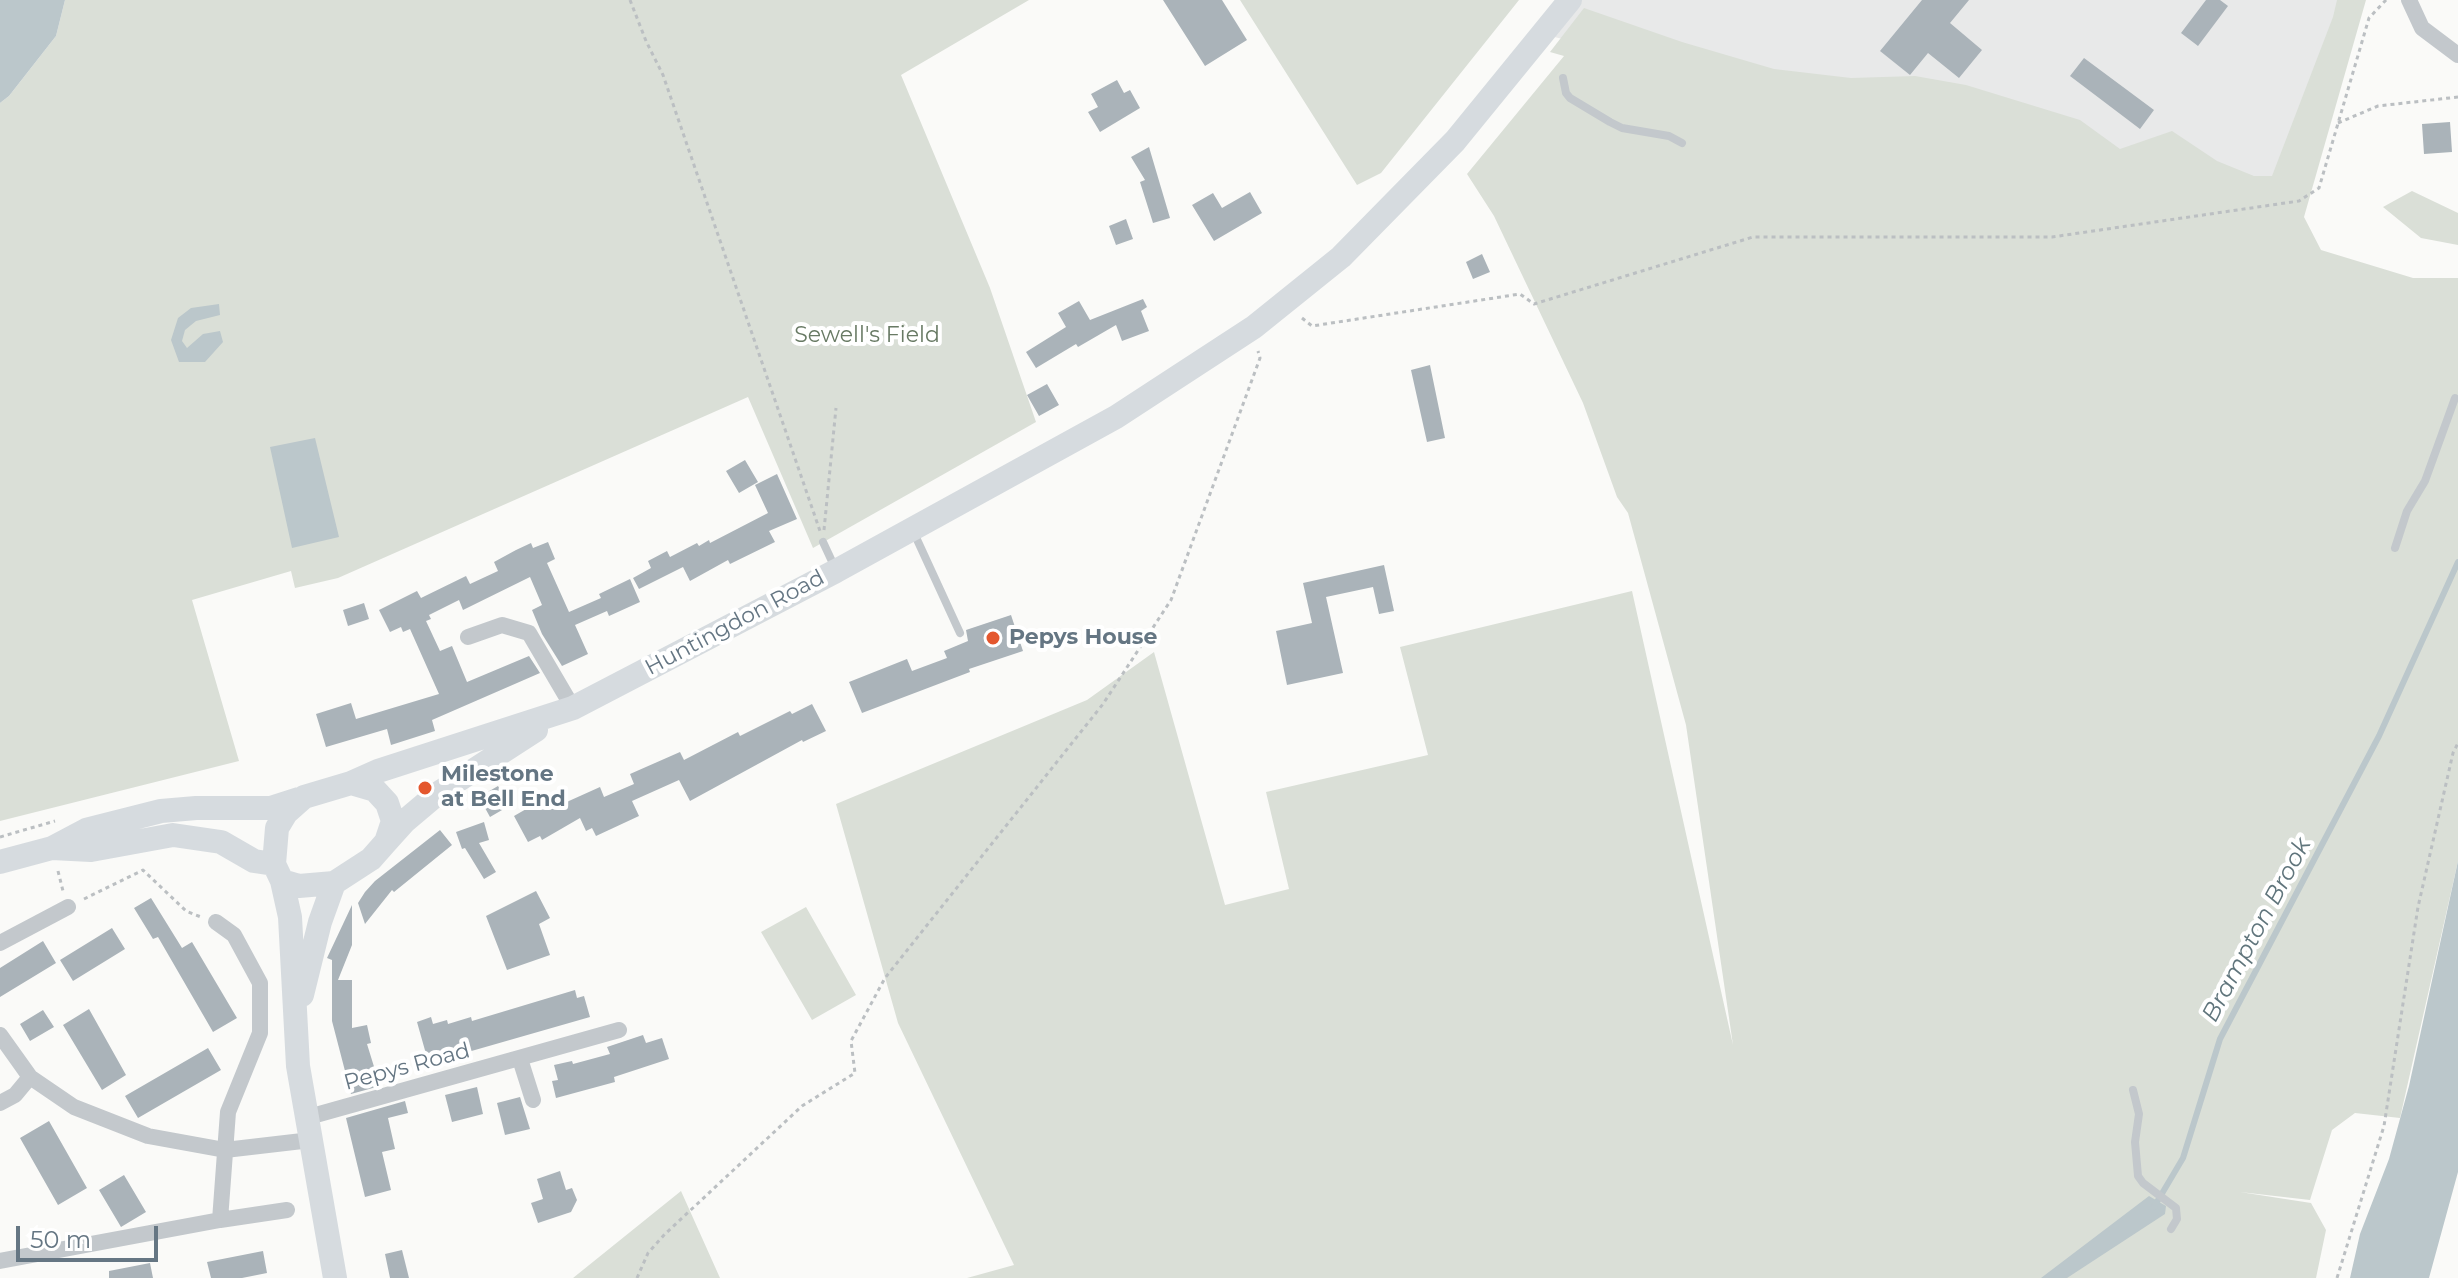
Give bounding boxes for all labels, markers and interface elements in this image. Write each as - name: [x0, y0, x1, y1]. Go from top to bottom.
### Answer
- park label: Sewell's Field: [794, 323, 940, 349]
- street label: Huntingdon Road: [641, 565, 829, 681]
- place label: Pepys House: [1009, 625, 1157, 651]
- marker: Pepys House: [984, 629, 1002, 647]
- place label: Milestone at Bell End: [441, 762, 566, 814]
- marker: Milestone at Bell End: [416, 779, 434, 797]
- water label: Brampton Brook: [2196, 833, 2318, 1027]
- street label: Pepys Road: [341, 1038, 473, 1096]
- scale bar: [20, 1210, 162, 1260]
- text: 50 m: [30, 1225, 91, 1254]

